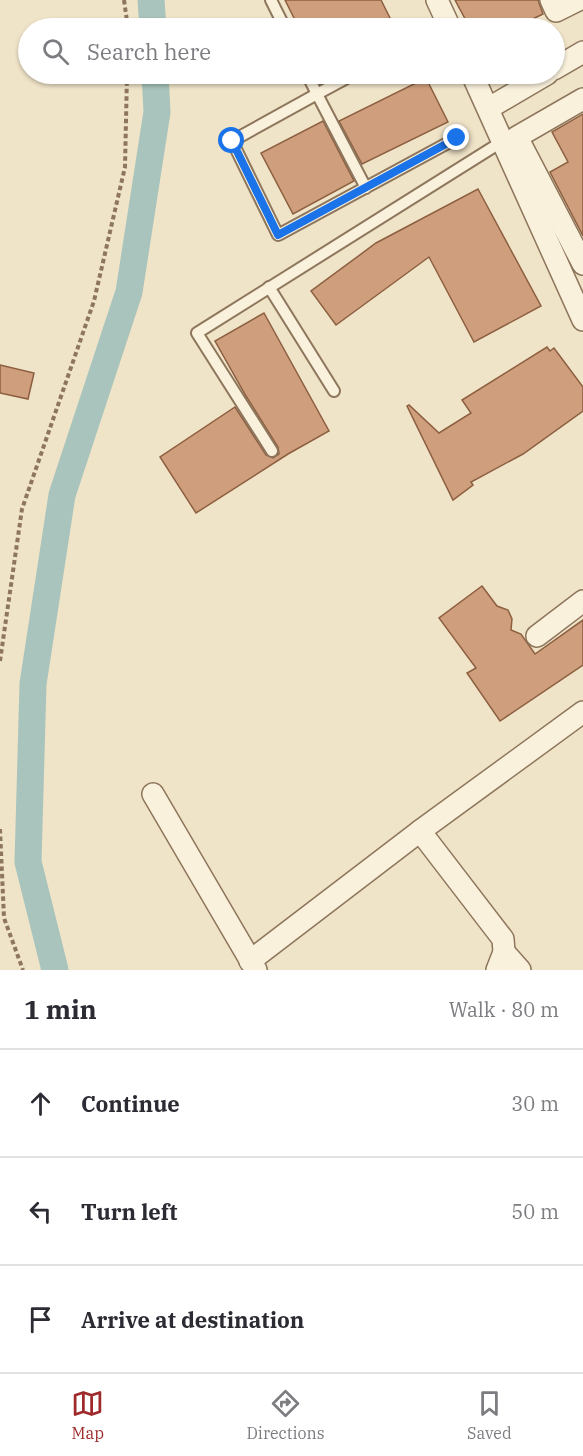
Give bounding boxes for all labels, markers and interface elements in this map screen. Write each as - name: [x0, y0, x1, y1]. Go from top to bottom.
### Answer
- search box: [18, 18, 565, 84]
- icon: search: [39, 35, 72, 68]
- text: Search here: [87, 37, 211, 66]
- route end: [443, 124, 469, 150]
- route start: [218, 127, 244, 153]
- text: 1 min: [24, 992, 97, 1026]
- text: Walk · 80 m: [449, 996, 559, 1023]
- icon: ahead: [24, 1087, 57, 1120]
- text: Continue: [81, 1089, 180, 1118]
- text: 30 m: [511, 1090, 559, 1117]
- icon: left: [24, 1195, 57, 1228]
- text: Turn left: [81, 1197, 177, 1226]
- text: 50 m: [511, 1198, 559, 1225]
- icon: arrive: [24, 1303, 57, 1336]
- text: Arrive at destination: [81, 1305, 304, 1334]
- tab: Map: [71, 1387, 104, 1443]
- tab: Directions: [247, 1387, 325, 1443]
- tab: Saved: [467, 1387, 512, 1443]

